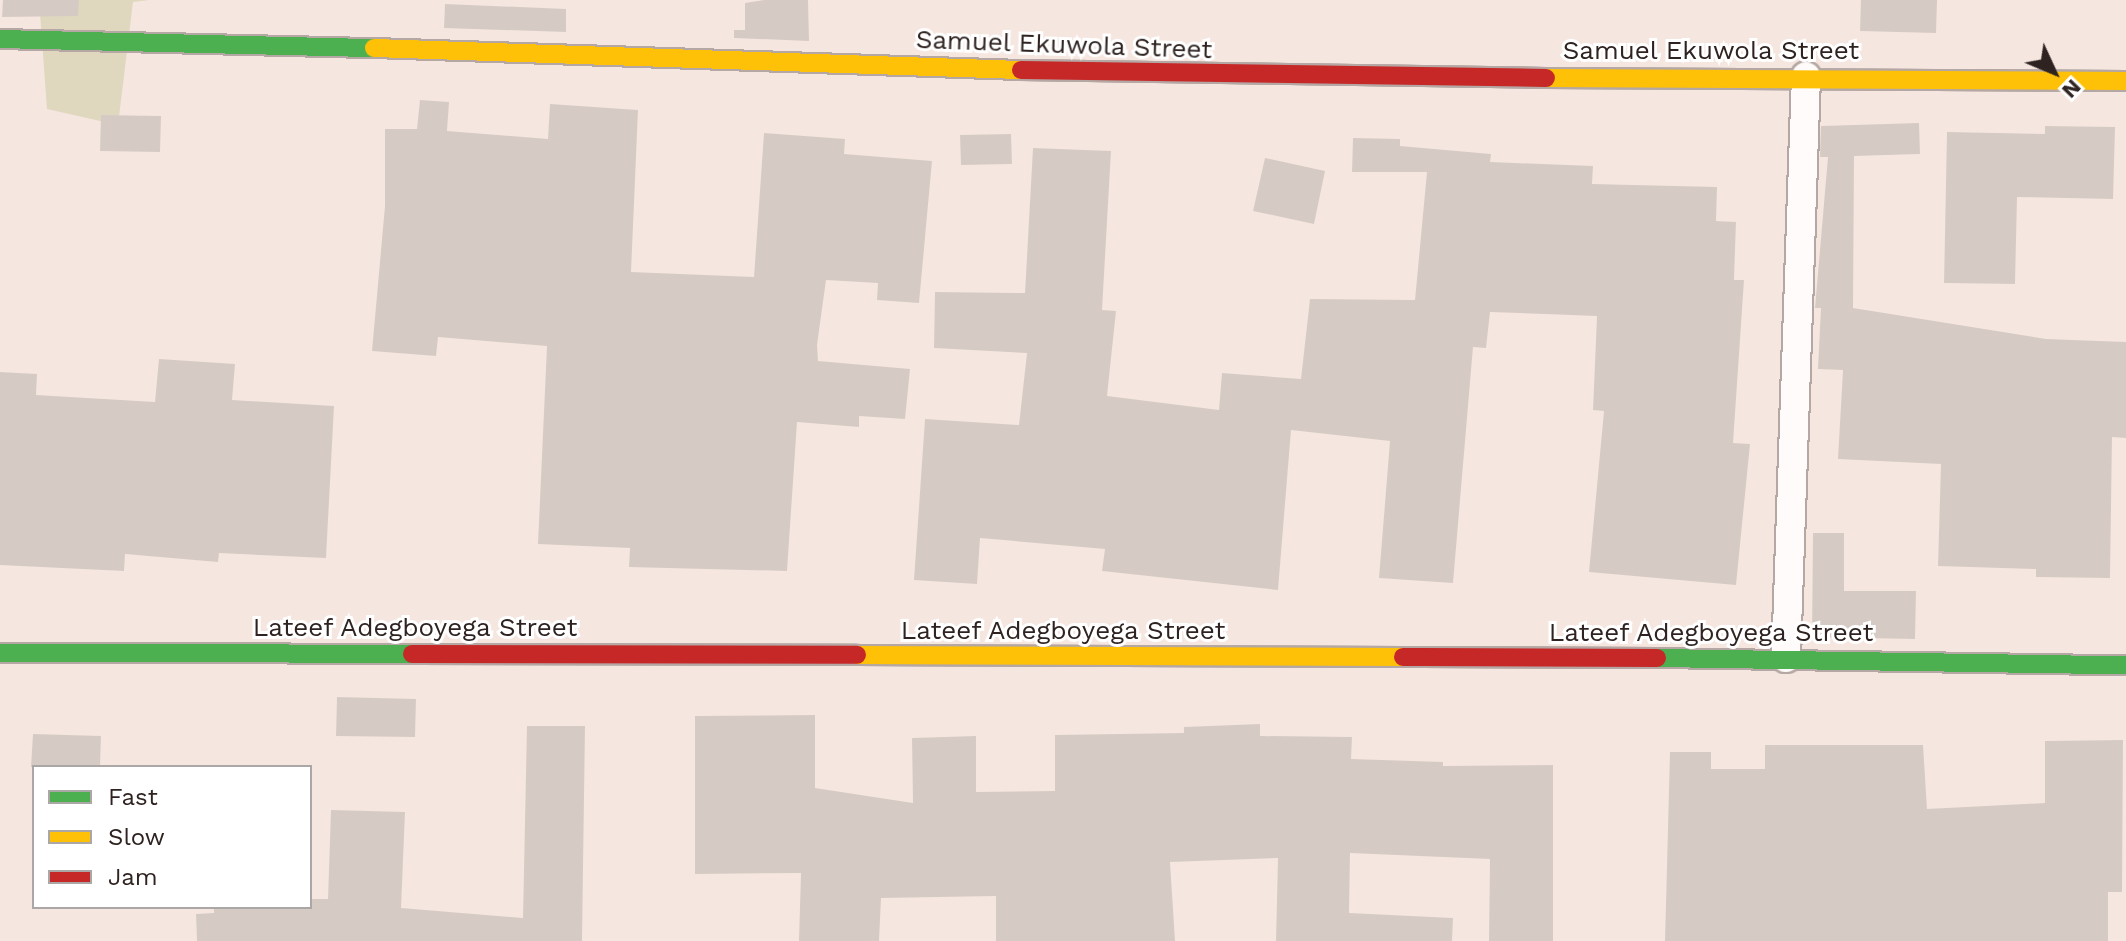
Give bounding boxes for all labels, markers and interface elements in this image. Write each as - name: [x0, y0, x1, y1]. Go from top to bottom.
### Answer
- street label: Samuel Ekuwola Street: [915, 24, 1213, 66]
- north arrow: [2014, 32, 2094, 112]
- street label: Samuel Ekuwola Street: [1562, 35, 1860, 67]
- text: N: [2057, 74, 2086, 104]
- street label: Lateef Adegboyega Street: [251, 612, 579, 644]
- street label: Lateef Adegboyega Street: [899, 615, 1227, 647]
- street label: Lateef Adegboyega Street: [1547, 617, 1875, 649]
- legend: [32, 765, 312, 909]
- text: Fast: [108, 783, 158, 811]
- text: Slow: [108, 823, 165, 851]
- text: Jam: [108, 863, 158, 891]

